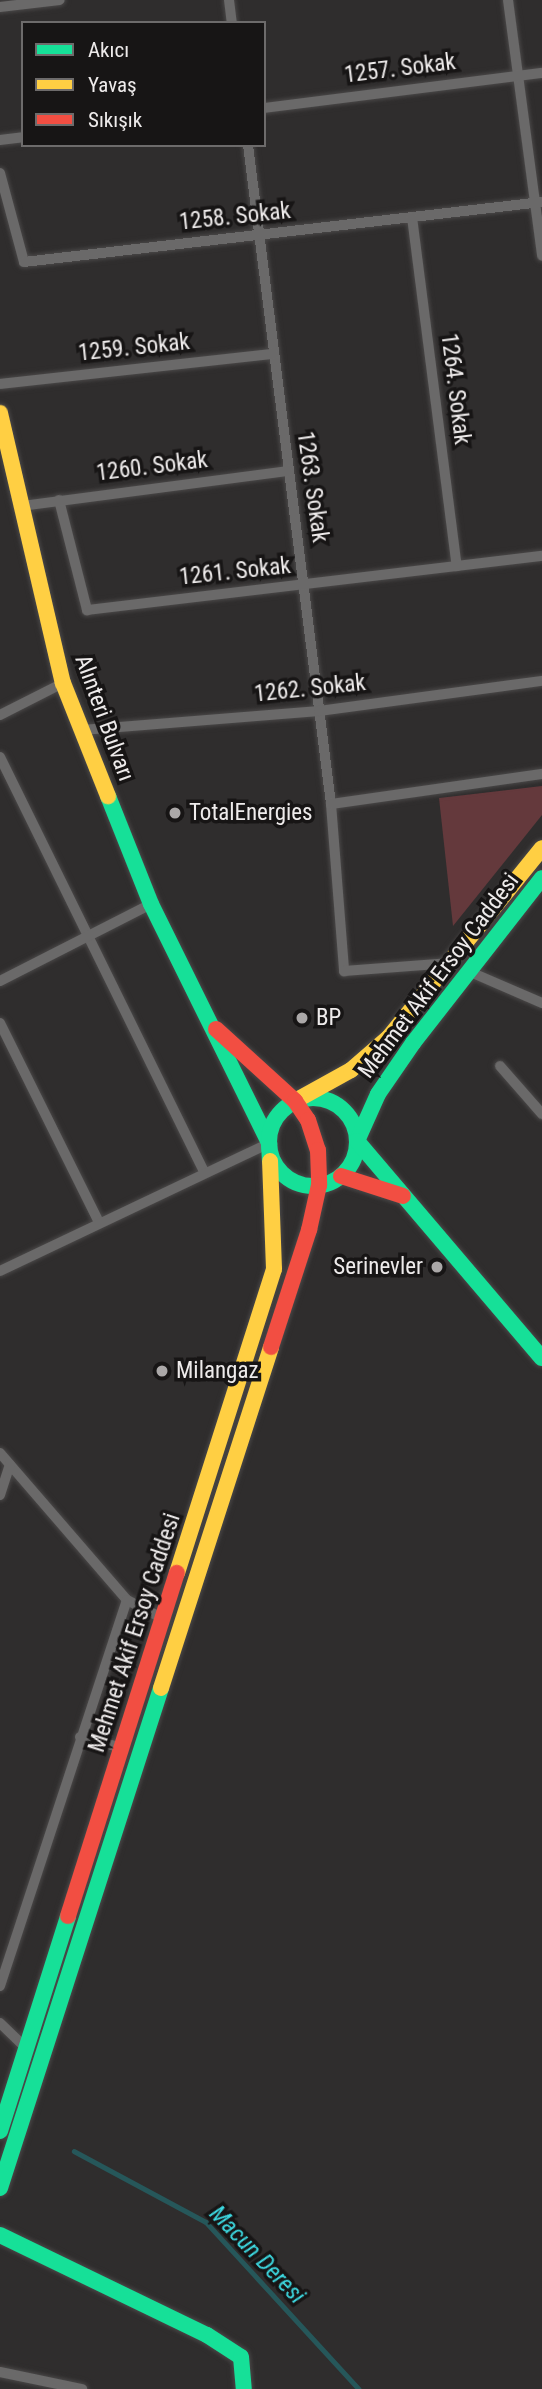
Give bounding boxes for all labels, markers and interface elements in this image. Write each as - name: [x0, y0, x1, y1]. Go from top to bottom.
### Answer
- legend: [21, 21, 266, 147]
- text: Akıcı: [88, 38, 129, 62]
- street label: 1257. Sokak: [343, 48, 457, 90]
- text: Yavaş: [88, 73, 137, 97]
- text: Sıkışık: [88, 108, 142, 132]
- street label: 1258. Sokak: [178, 197, 292, 237]
- street label: 1259. Sokak: [77, 328, 191, 368]
- street label: 1264. Sokak: [434, 332, 476, 446]
- street label: 1263. Sokak: [291, 430, 333, 544]
- street label: 1260. Sokak: [95, 446, 209, 488]
- street label: 1261. Sokak: [178, 552, 292, 592]
- street label: Alınteri Bulvarı: [68, 651, 140, 785]
- street label: 1262. Sokak: [253, 669, 367, 709]
- place label: TotalEnergies: [189, 799, 313, 827]
- marker: TotalEnergies: [167, 805, 183, 821]
- street label: Mehmet Akif Ersoy Caddesi: [353, 868, 525, 1084]
- place label: BP: [316, 1004, 341, 1032]
- marker: BP: [294, 1010, 310, 1026]
- place label: Serinevler: [333, 1253, 423, 1281]
- marker: Serinevler: [429, 1259, 445, 1275]
- place label: Milangaz: [176, 1357, 259, 1385]
- marker: Milangaz: [154, 1363, 170, 1379]
- street label: Mehmet Akif Ersoy Caddesi: [83, 1510, 187, 1756]
- water label: Macun Deresi: [203, 2200, 311, 2310]

